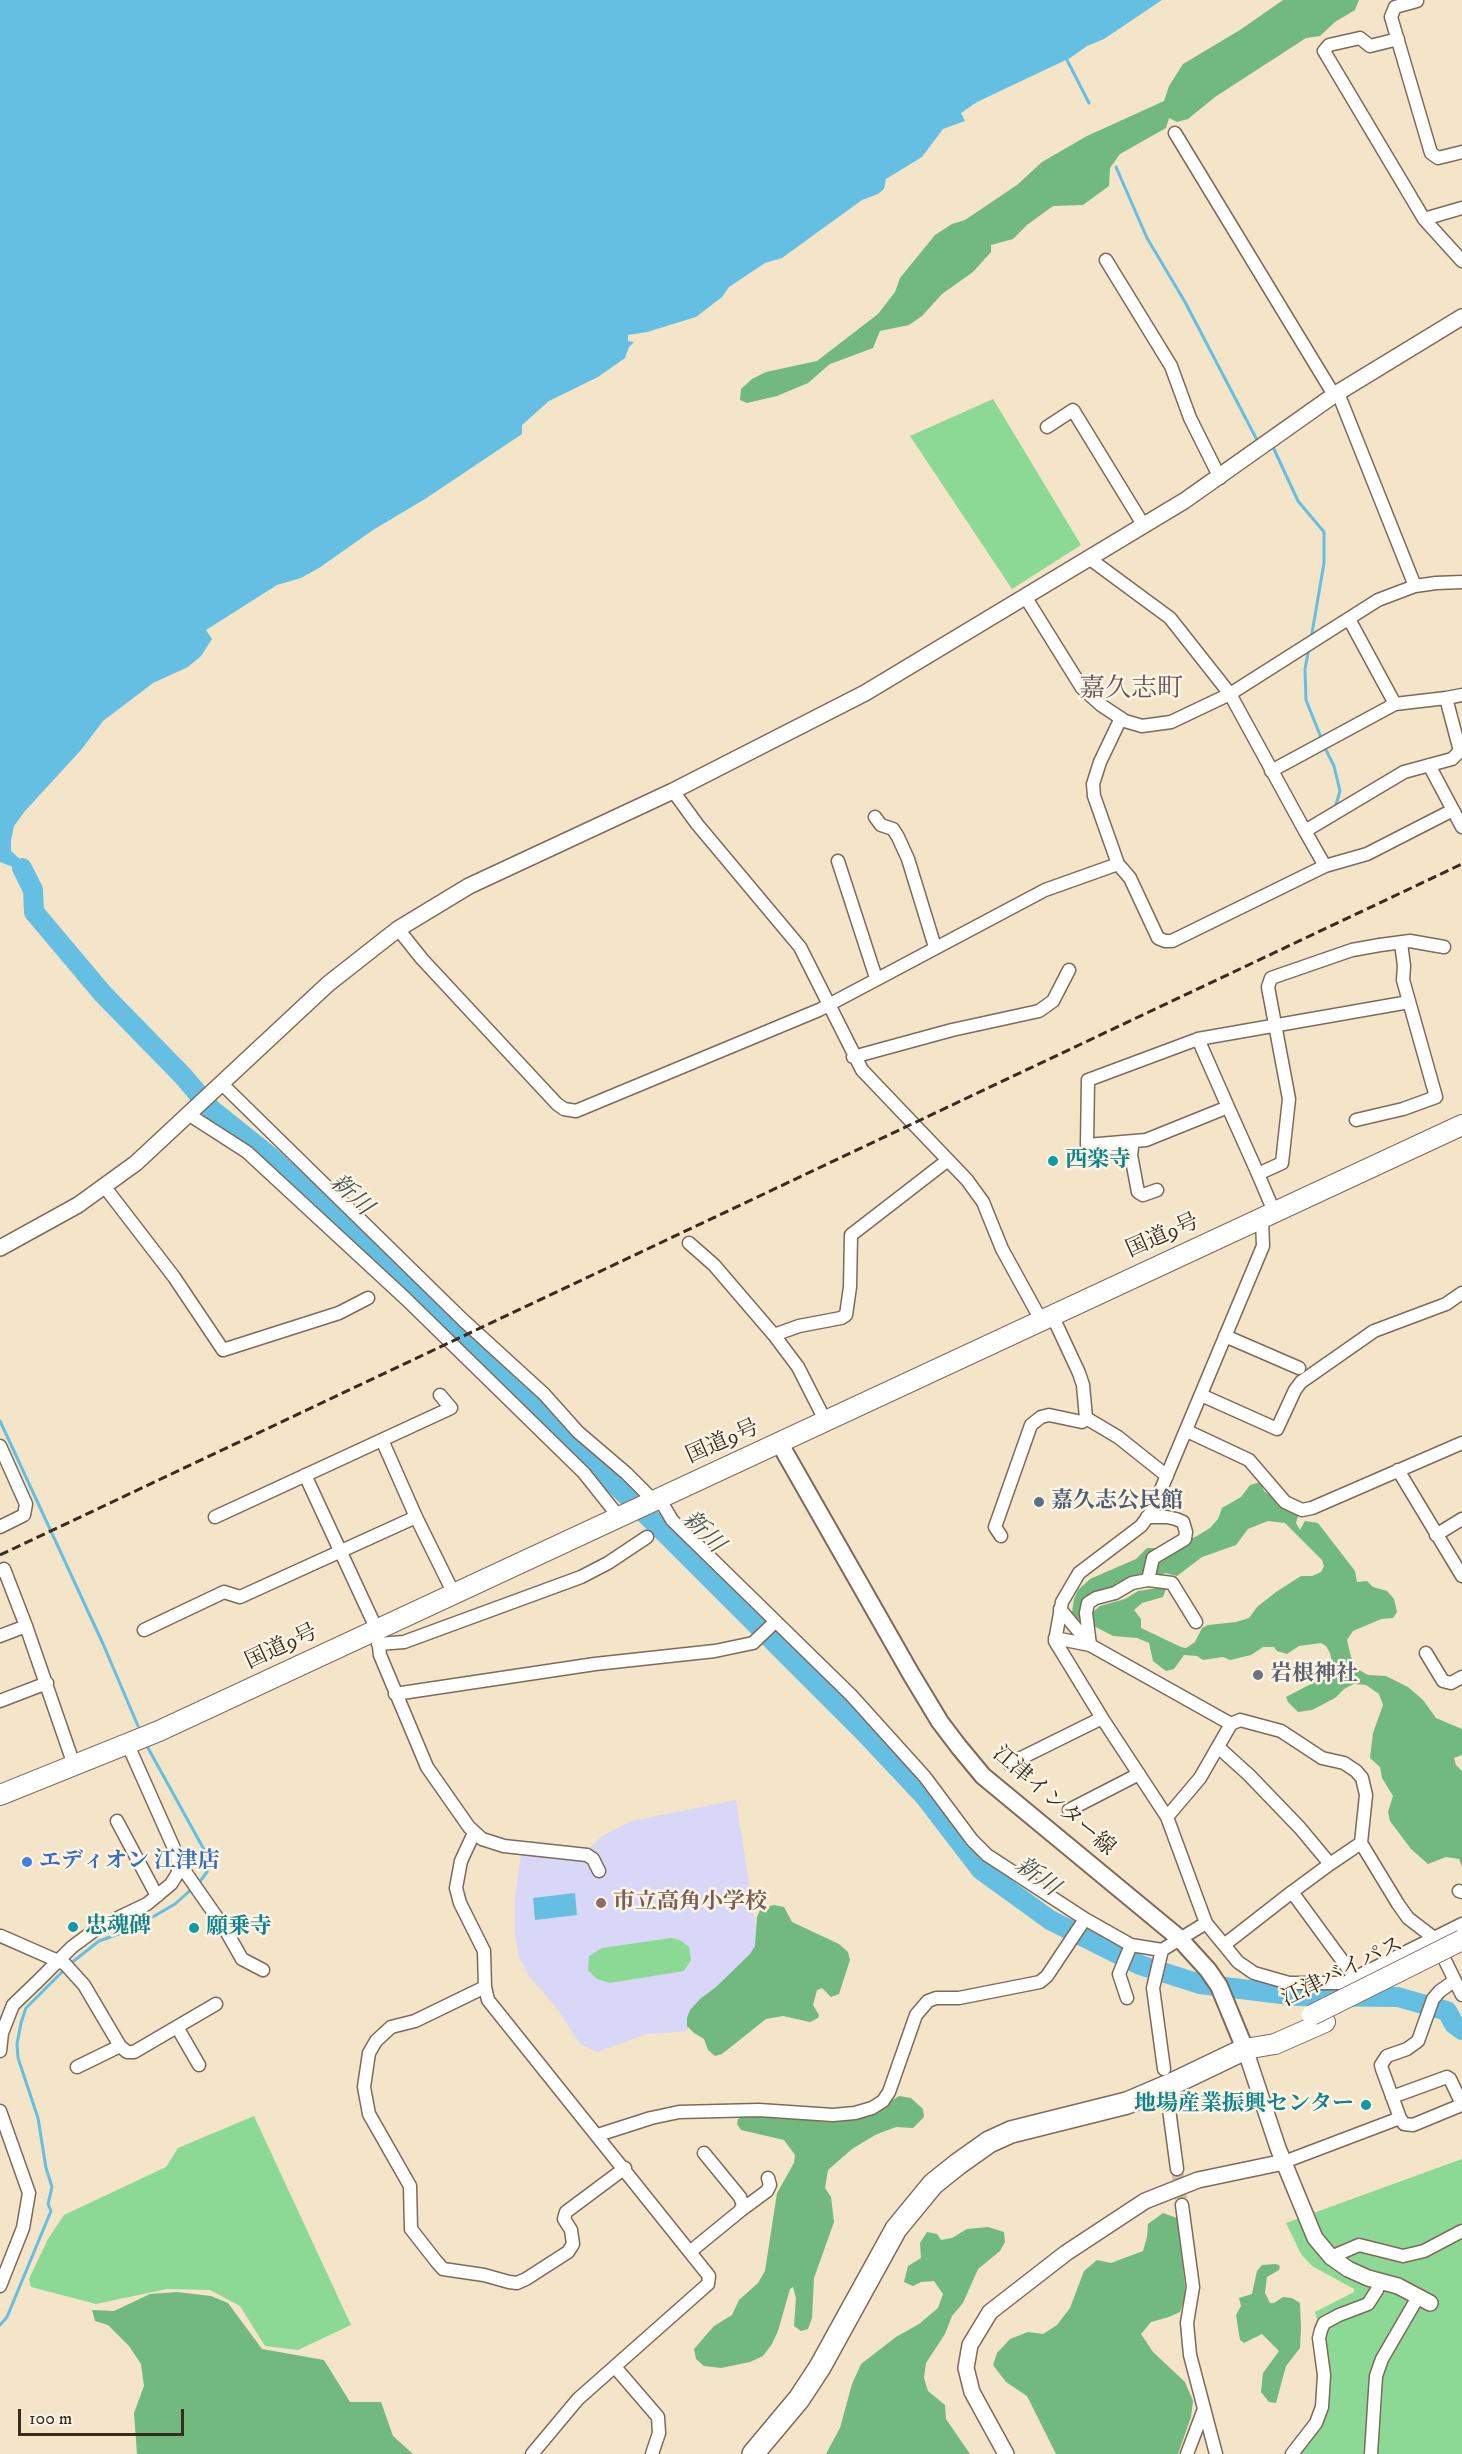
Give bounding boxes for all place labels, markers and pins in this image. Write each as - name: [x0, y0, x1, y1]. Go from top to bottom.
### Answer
- place label: 西楽寺: [1065, 1148, 1131, 1174]
- marker: 西楽寺: [1046, 1154, 1060, 1168]
- place label: 嘉久志公民館: [1051, 1489, 1183, 1515]
- marker: 嘉久志公民館: [1032, 1495, 1046, 1509]
- place label: 岩根神社: [1270, 1662, 1358, 1688]
- marker: 岩根神社: [1251, 1668, 1265, 1682]
- place label: エディオン 江津店: [39, 1849, 220, 1875]
- marker: エディオン 江津店: [20, 1855, 34, 1869]
- place label: 市立高角小学校: [613, 1890, 767, 1916]
- marker: 市立高角小学校: [594, 1896, 608, 1910]
- place label: 忠魂碑: [85, 1914, 151, 1940]
- place label: 願乗寺: [206, 1915, 272, 1941]
- marker: 忠魂碑: [66, 1920, 80, 1934]
- marker: 願乗寺: [187, 1921, 201, 1935]
- place label: 地場産業振興センター: [1134, 2092, 1354, 2118]
- marker: 地場産業振興センター: [1359, 2098, 1373, 2112]

